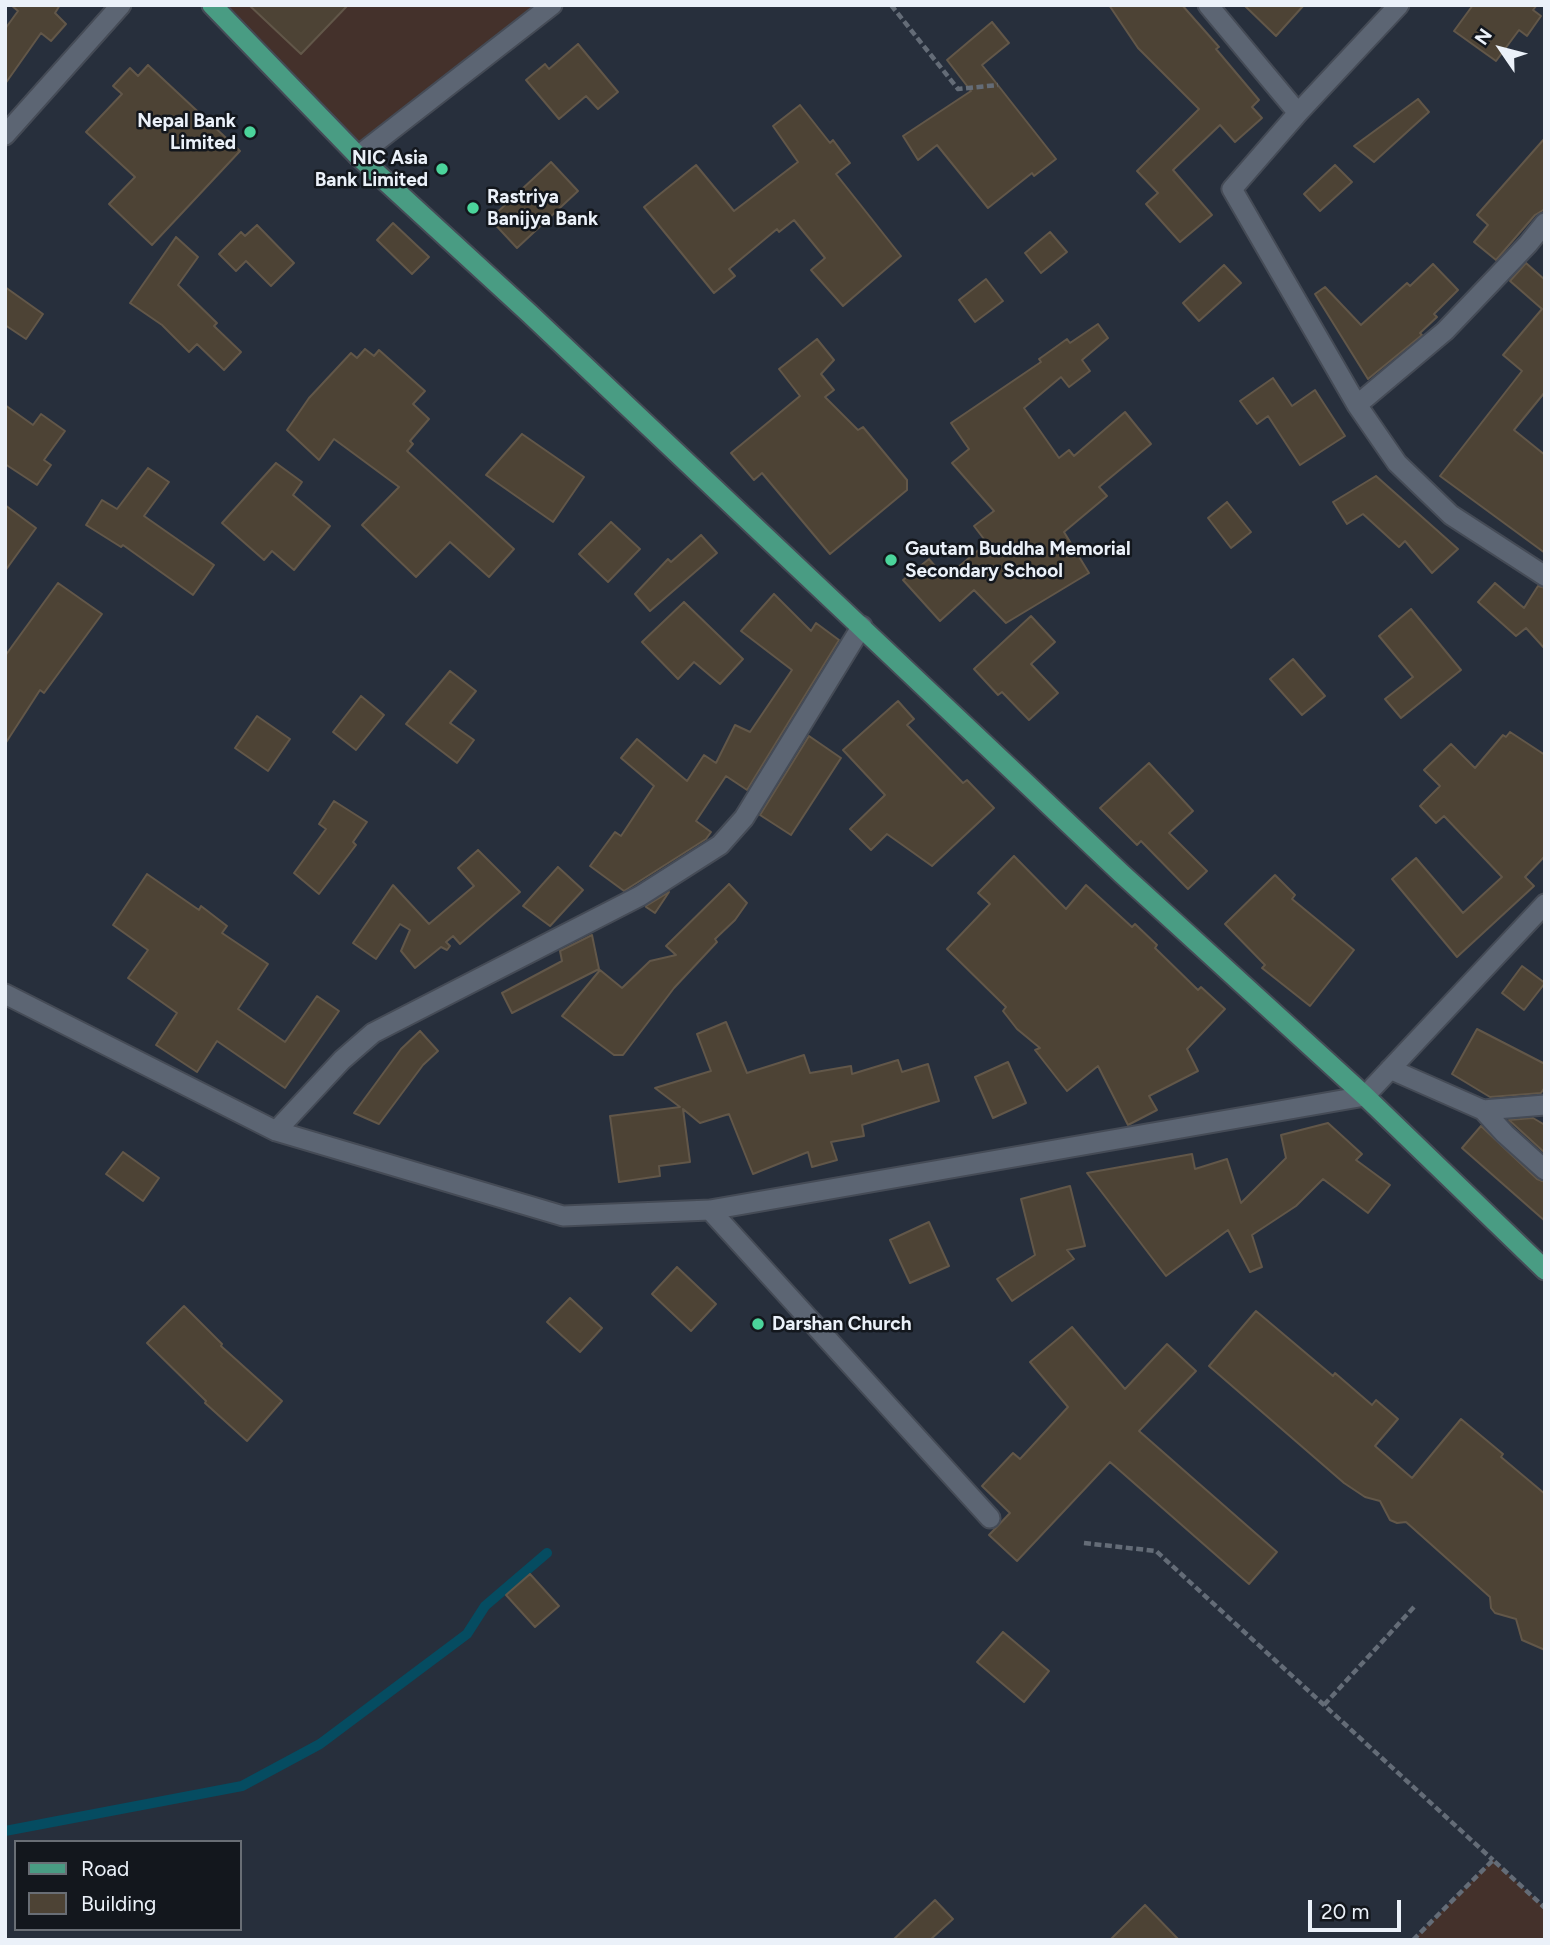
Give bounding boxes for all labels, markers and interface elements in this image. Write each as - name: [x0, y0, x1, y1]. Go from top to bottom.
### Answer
- north arrow: [1466, 14, 1536, 84]
- text: N: [1470, 24, 1497, 49]
- place label: Nepal Bank Limited: [137, 110, 236, 154]
- marker: Nepal Bank Limited: [242, 124, 258, 140]
- place label: NIC Asia Bank Limited: [315, 147, 428, 191]
- marker: NIC Asia Bank Limited: [434, 161, 450, 177]
- place label: Rastriya Banijya Bank: [487, 186, 598, 230]
- marker: Rastriya Banijya Bank: [465, 200, 481, 216]
- place label: Gautam Buddha Memorial Secondary School: [905, 538, 1131, 582]
- marker: Gautam Buddha Memorial Secondary School: [883, 552, 899, 568]
- place label: Darshan Church: [772, 1313, 912, 1335]
- marker: Darshan Church: [750, 1316, 766, 1332]
- legend: [14, 1840, 242, 1931]
- text: Road: [81, 1856, 129, 1881]
- scale bar: [1312, 1885, 1405, 1929]
- text: Building: [81, 1891, 156, 1916]
- text: 20 m: [1321, 1899, 1369, 1924]

